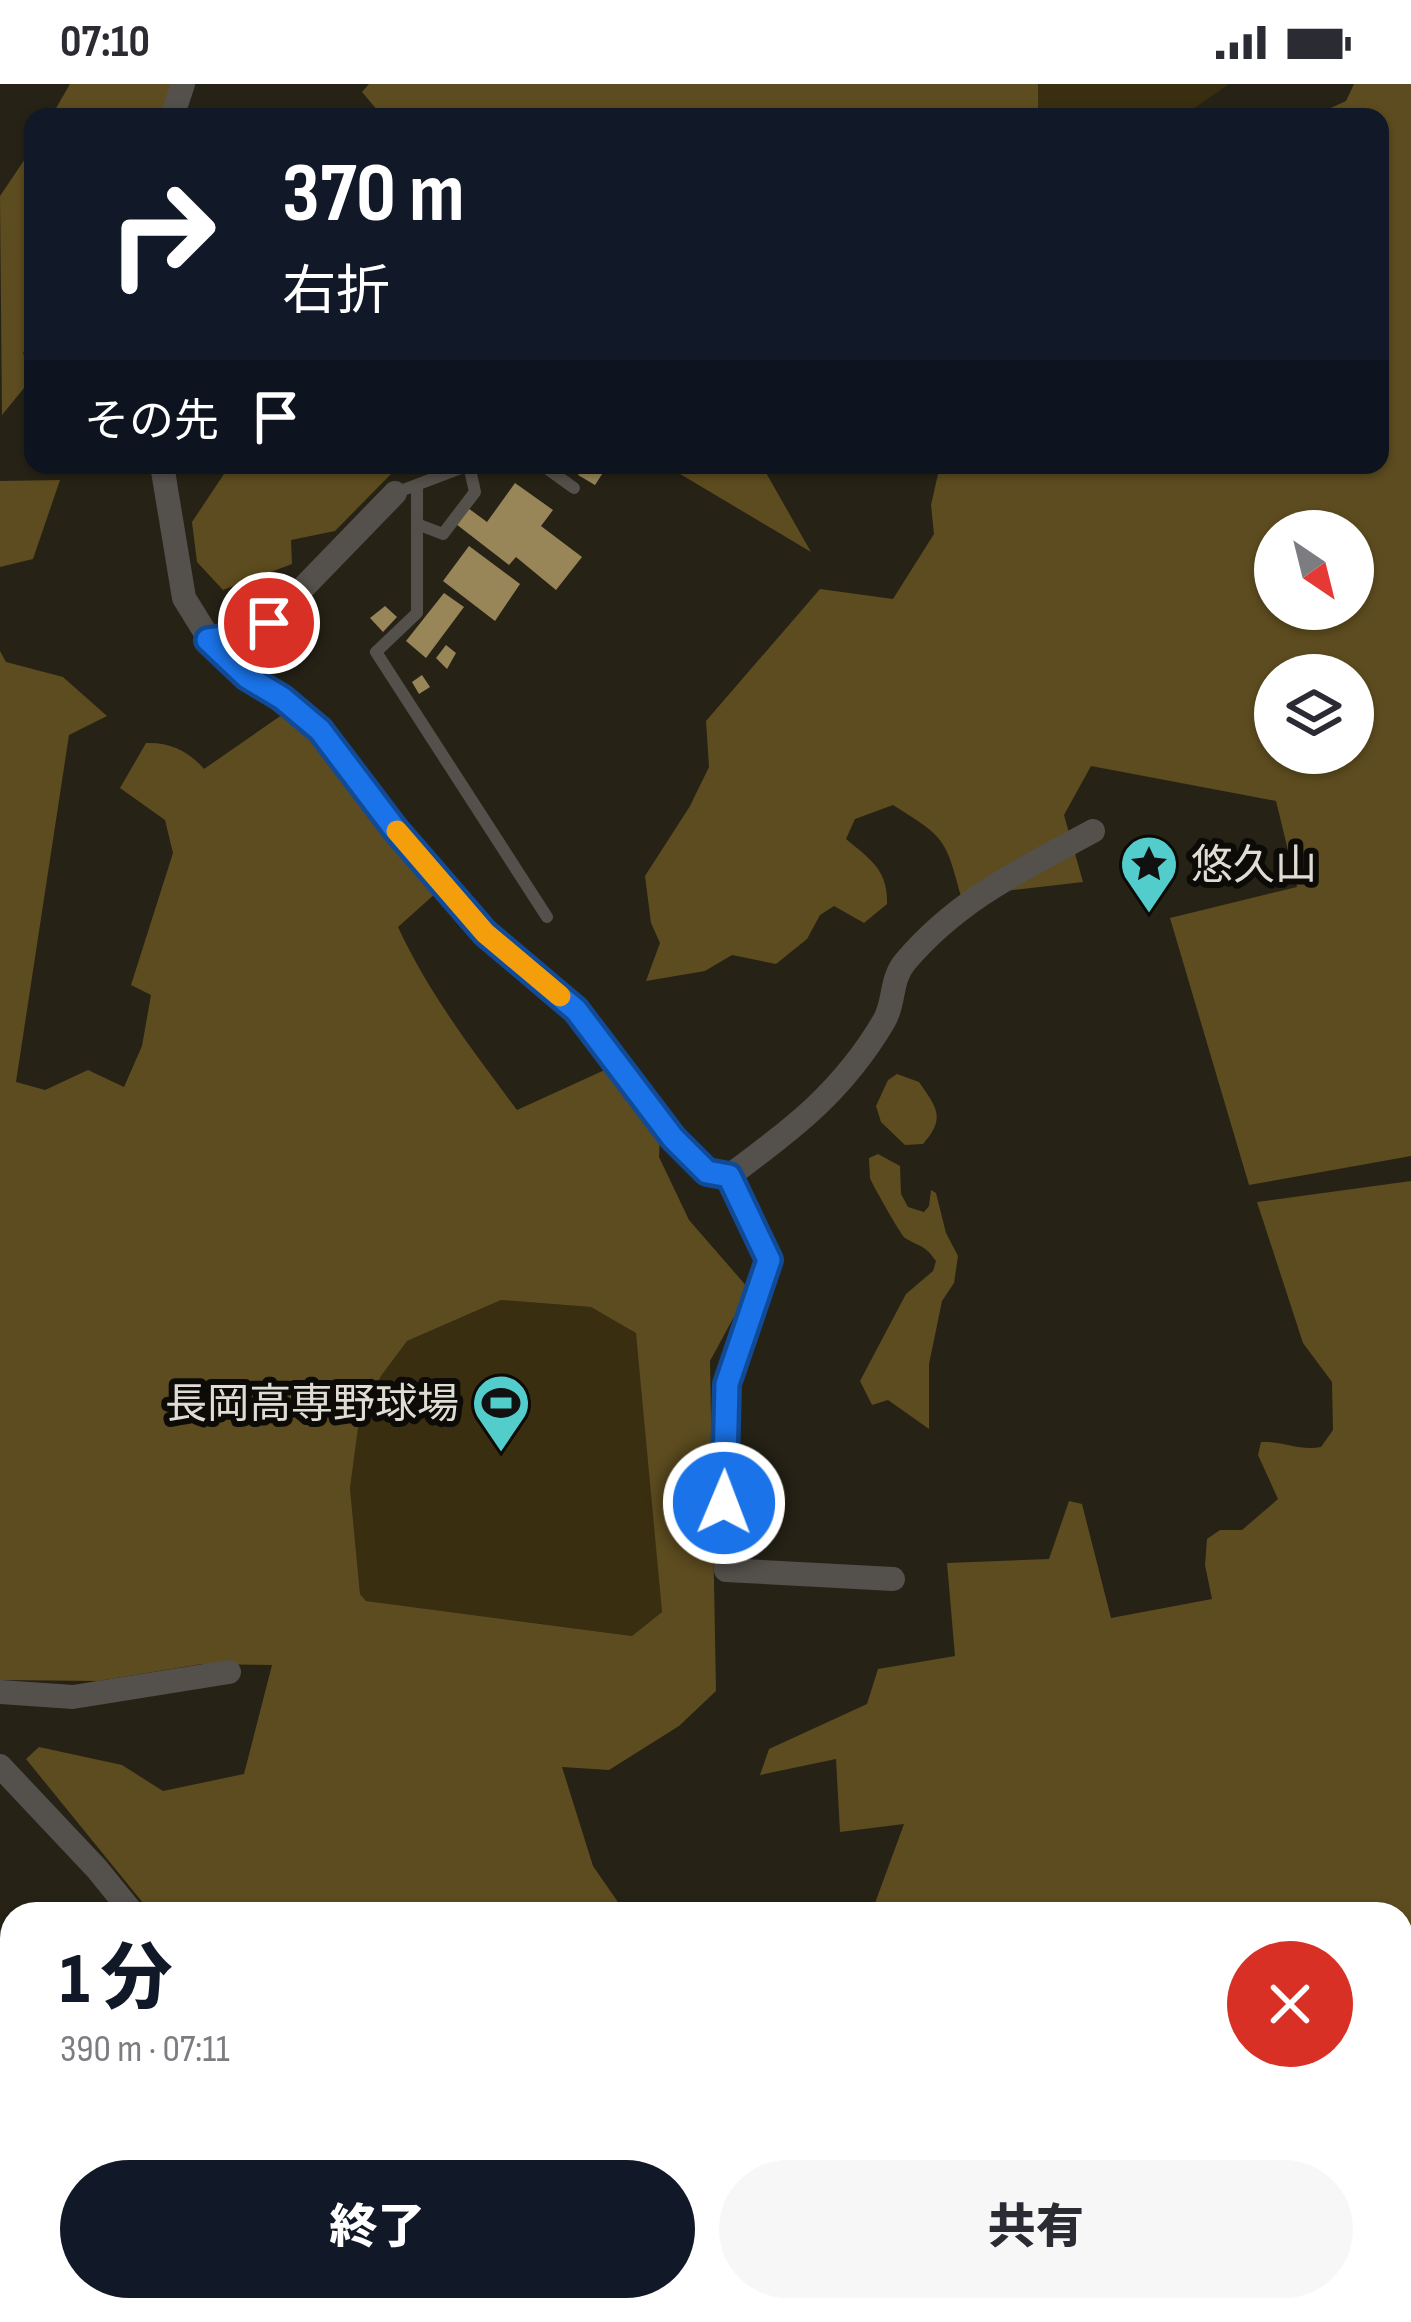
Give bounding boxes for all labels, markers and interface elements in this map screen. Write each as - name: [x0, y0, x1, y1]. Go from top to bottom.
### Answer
- text: 07:10: [60, 15, 150, 70]
- text: 370 m: [282, 144, 465, 245]
- icon: right: [84, 156, 240, 312]
- text: 右折: [282, 260, 390, 325]
- icon: arrive: [243, 384, 309, 450]
- text: その先: [84, 395, 219, 450]
- north arrow: [1254, 510, 1374, 630]
- map controls: [1254, 510, 1374, 774]
- pin: [218, 572, 320, 674]
- icon: arrive: [236, 590, 302, 656]
- button: layers: [1254, 654, 1374, 774]
- place icon: 悠久山: [1118, 833, 1180, 915]
- place label: 悠久山: [1191, 841, 1317, 892]
- sports icon: 長岡高専野球場: [470, 1372, 532, 1454]
- place label: 長岡高専野球場: [165, 1380, 459, 1431]
- position arrow: [661, 1440, 787, 1566]
- text: 1 分: [60, 1937, 173, 2024]
- button: close: [1227, 1941, 1353, 2067]
- text: 390 m · 07:11: [60, 2026, 230, 2073]
- button: 終了: [60, 2160, 695, 2298]
- button: 共有: [719, 2160, 1353, 2298]

